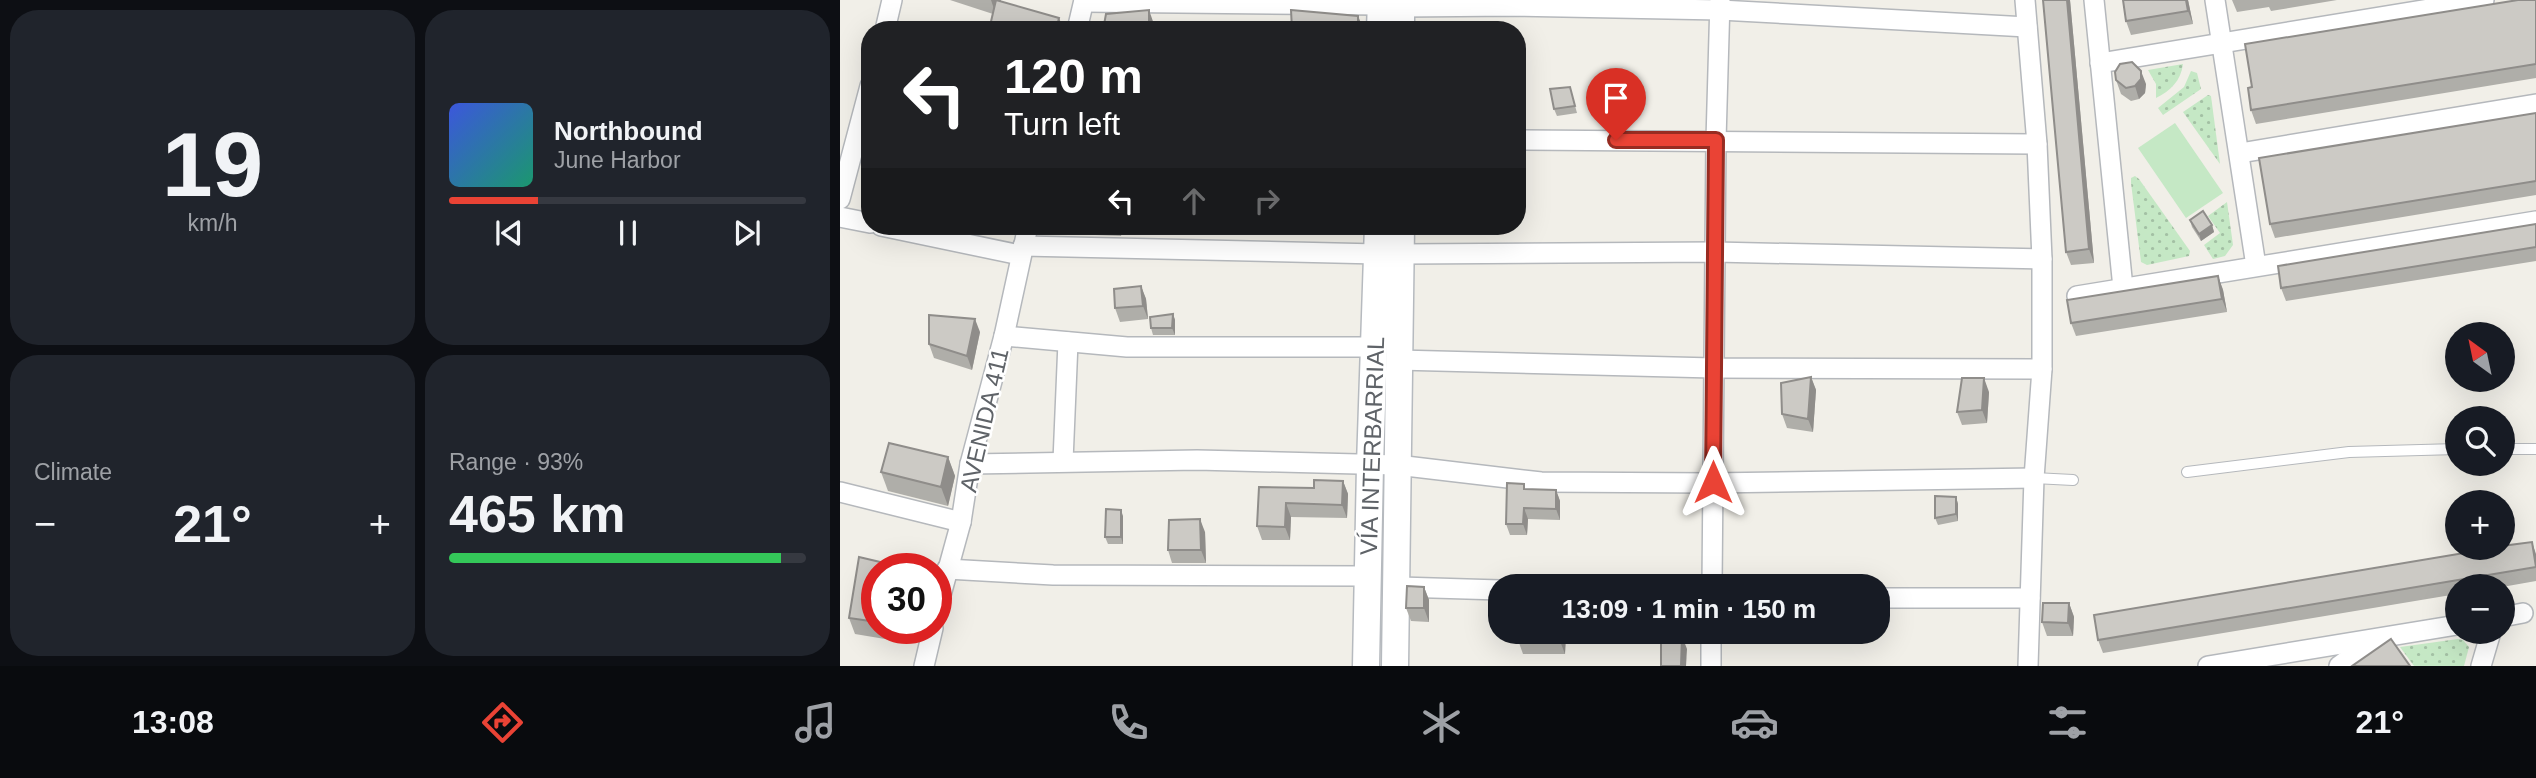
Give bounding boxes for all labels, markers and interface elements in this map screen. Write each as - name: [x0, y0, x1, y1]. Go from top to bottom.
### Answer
- icon: left: [889, 49, 980, 140]
- text: 120 m: [1004, 49, 1143, 103]
- pin: [1586, 68, 1646, 140]
- icon: arrive: [1597, 79, 1635, 117]
- text: Turn left: [1004, 106, 1120, 142]
- text: 19: [162, 114, 263, 215]
- text: Northbound: [554, 116, 703, 146]
- text: June Harbor: [554, 147, 681, 173]
- icon: left: [1102, 182, 1140, 220]
- icon: ahead: [1175, 182, 1213, 220]
- icon: right: [1248, 182, 1286, 220]
- text: km/h: [188, 210, 237, 236]
- icon: previous: [490, 214, 528, 252]
- icon: pause: [609, 214, 647, 252]
- icon: next: [728, 214, 766, 252]
- north arrow: [2445, 322, 2515, 392]
- map controls: [2445, 322, 2515, 644]
- street label: VÍA INTERBARRIAL: [1355, 336, 1389, 556]
- street label: AVENIDA 411: [954, 345, 1014, 495]
- button: search: [2445, 406, 2515, 476]
- position arrow: [1676, 445, 1750, 519]
- text: Range · 93%: [449, 449, 583, 475]
- text: Climate: [34, 459, 112, 485]
- text: 465 km: [449, 485, 625, 543]
- button: +: [2445, 490, 2515, 560]
- text: 21°: [173, 495, 252, 553]
- text: −: [34, 503, 56, 545]
- text: +: [369, 503, 391, 545]
- speed limit sign: 30: [861, 553, 952, 644]
- button: −: [2445, 574, 2515, 644]
- text: 13:09 · 1 min · 150 m: [1562, 594, 1816, 624]
- icon: directions: [478, 698, 527, 747]
- icon: music: [791, 698, 840, 747]
- icon: phone: [1104, 698, 1153, 747]
- icon: climate: [1417, 698, 1466, 747]
- icon: car: [1730, 698, 1779, 747]
- icon: filters: [2043, 698, 2092, 747]
- text: 13:08: [132, 704, 214, 740]
- text: 21°: [2356, 704, 2404, 740]

